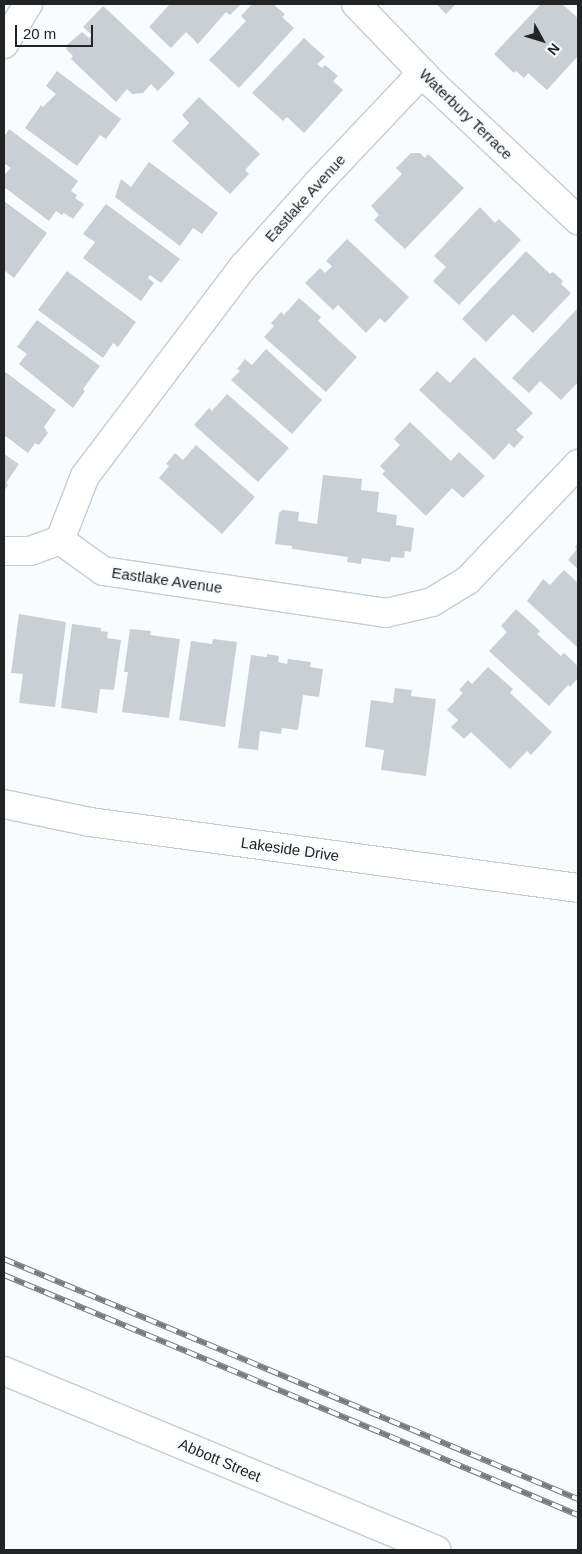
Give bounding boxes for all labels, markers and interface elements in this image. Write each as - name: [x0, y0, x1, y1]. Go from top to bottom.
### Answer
- scale bar: [18, 15, 95, 47]
- north arrow: [517, 15, 567, 65]
- text: 20 m: [23, 25, 56, 42]
- text: N: [544, 40, 563, 58]
- street label: Waterbury Terrace: [416, 65, 516, 163]
- street label: Eastlake Avenue: [261, 150, 349, 246]
- street label: Eastlake Avenue: [110, 563, 224, 597]
- street label: Lakeside Drive: [240, 833, 340, 865]
- street label: Abbott Street: [176, 1435, 264, 1485]

